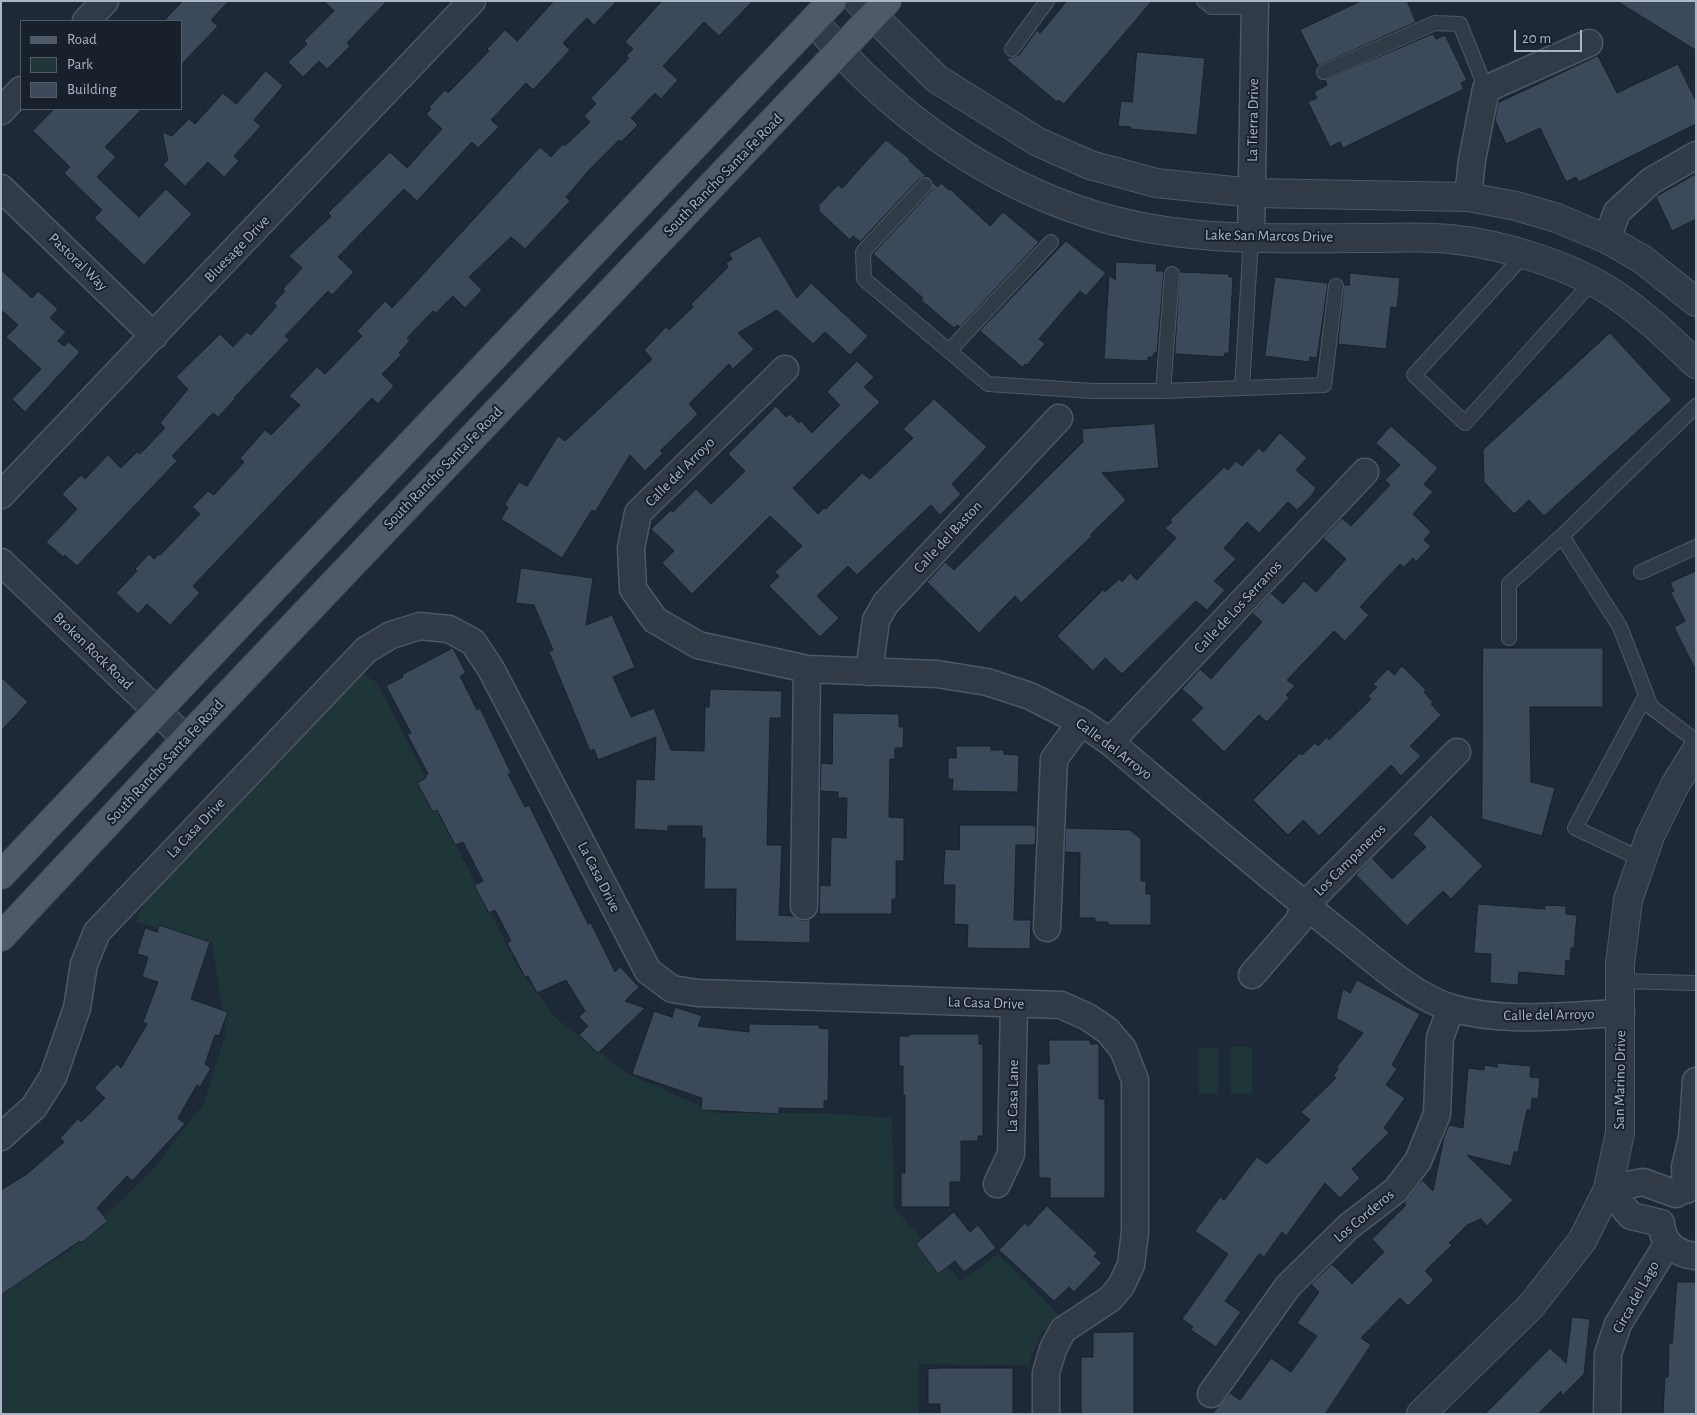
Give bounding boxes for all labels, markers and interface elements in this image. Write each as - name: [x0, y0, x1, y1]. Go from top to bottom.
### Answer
- legend: [20, 20, 182, 110]
- scale bar: [1517, 20, 1584, 52]
- text: 20 m: [1522, 31, 1551, 46]
- text: Road: [67, 32, 97, 47]
- text: Park: [67, 57, 93, 72]
- street label: La Tierra Drive: [1243, 78, 1263, 162]
- text: Building: [67, 82, 117, 97]
- street label: South Rancho Santa Fe Road: [660, 110, 786, 240]
- street label: Bluesage Drive: [200, 212, 274, 286]
- street label: Lake San Marcos Drive: [1205, 226, 1333, 246]
- street label: Pastoral Way: [45, 229, 111, 295]
- street label: South Rancho Santa Fe Road: [380, 403, 506, 533]
- street label: Calle del Arroyo: [641, 433, 719, 511]
- street label: Calle del Baston: [910, 497, 986, 577]
- street label: Calle de Los Serranos: [1190, 557, 1286, 657]
- street label: Broken Rock Road: [49, 608, 137, 694]
- street label: South Rancho Santa Fe Road: [103, 696, 227, 828]
- street label: Calle del Arroyo: [1072, 714, 1156, 784]
- street label: La Casa Drive: [163, 794, 229, 862]
- street label: Los Campaneros: [1310, 820, 1390, 900]
- street label: La Casa Drive: [574, 839, 624, 915]
- street label: La Casa Drive: [947, 993, 1025, 1013]
- street label: Calle del Arroyo: [1503, 1005, 1595, 1025]
- street label: San Marino Drive: [1610, 1030, 1630, 1130]
- street label: La Casa Lane: [1003, 1059, 1023, 1133]
- street label: Los Corderos: [1330, 1186, 1398, 1246]
- street label: Circa del Lago: [1609, 1258, 1663, 1336]

